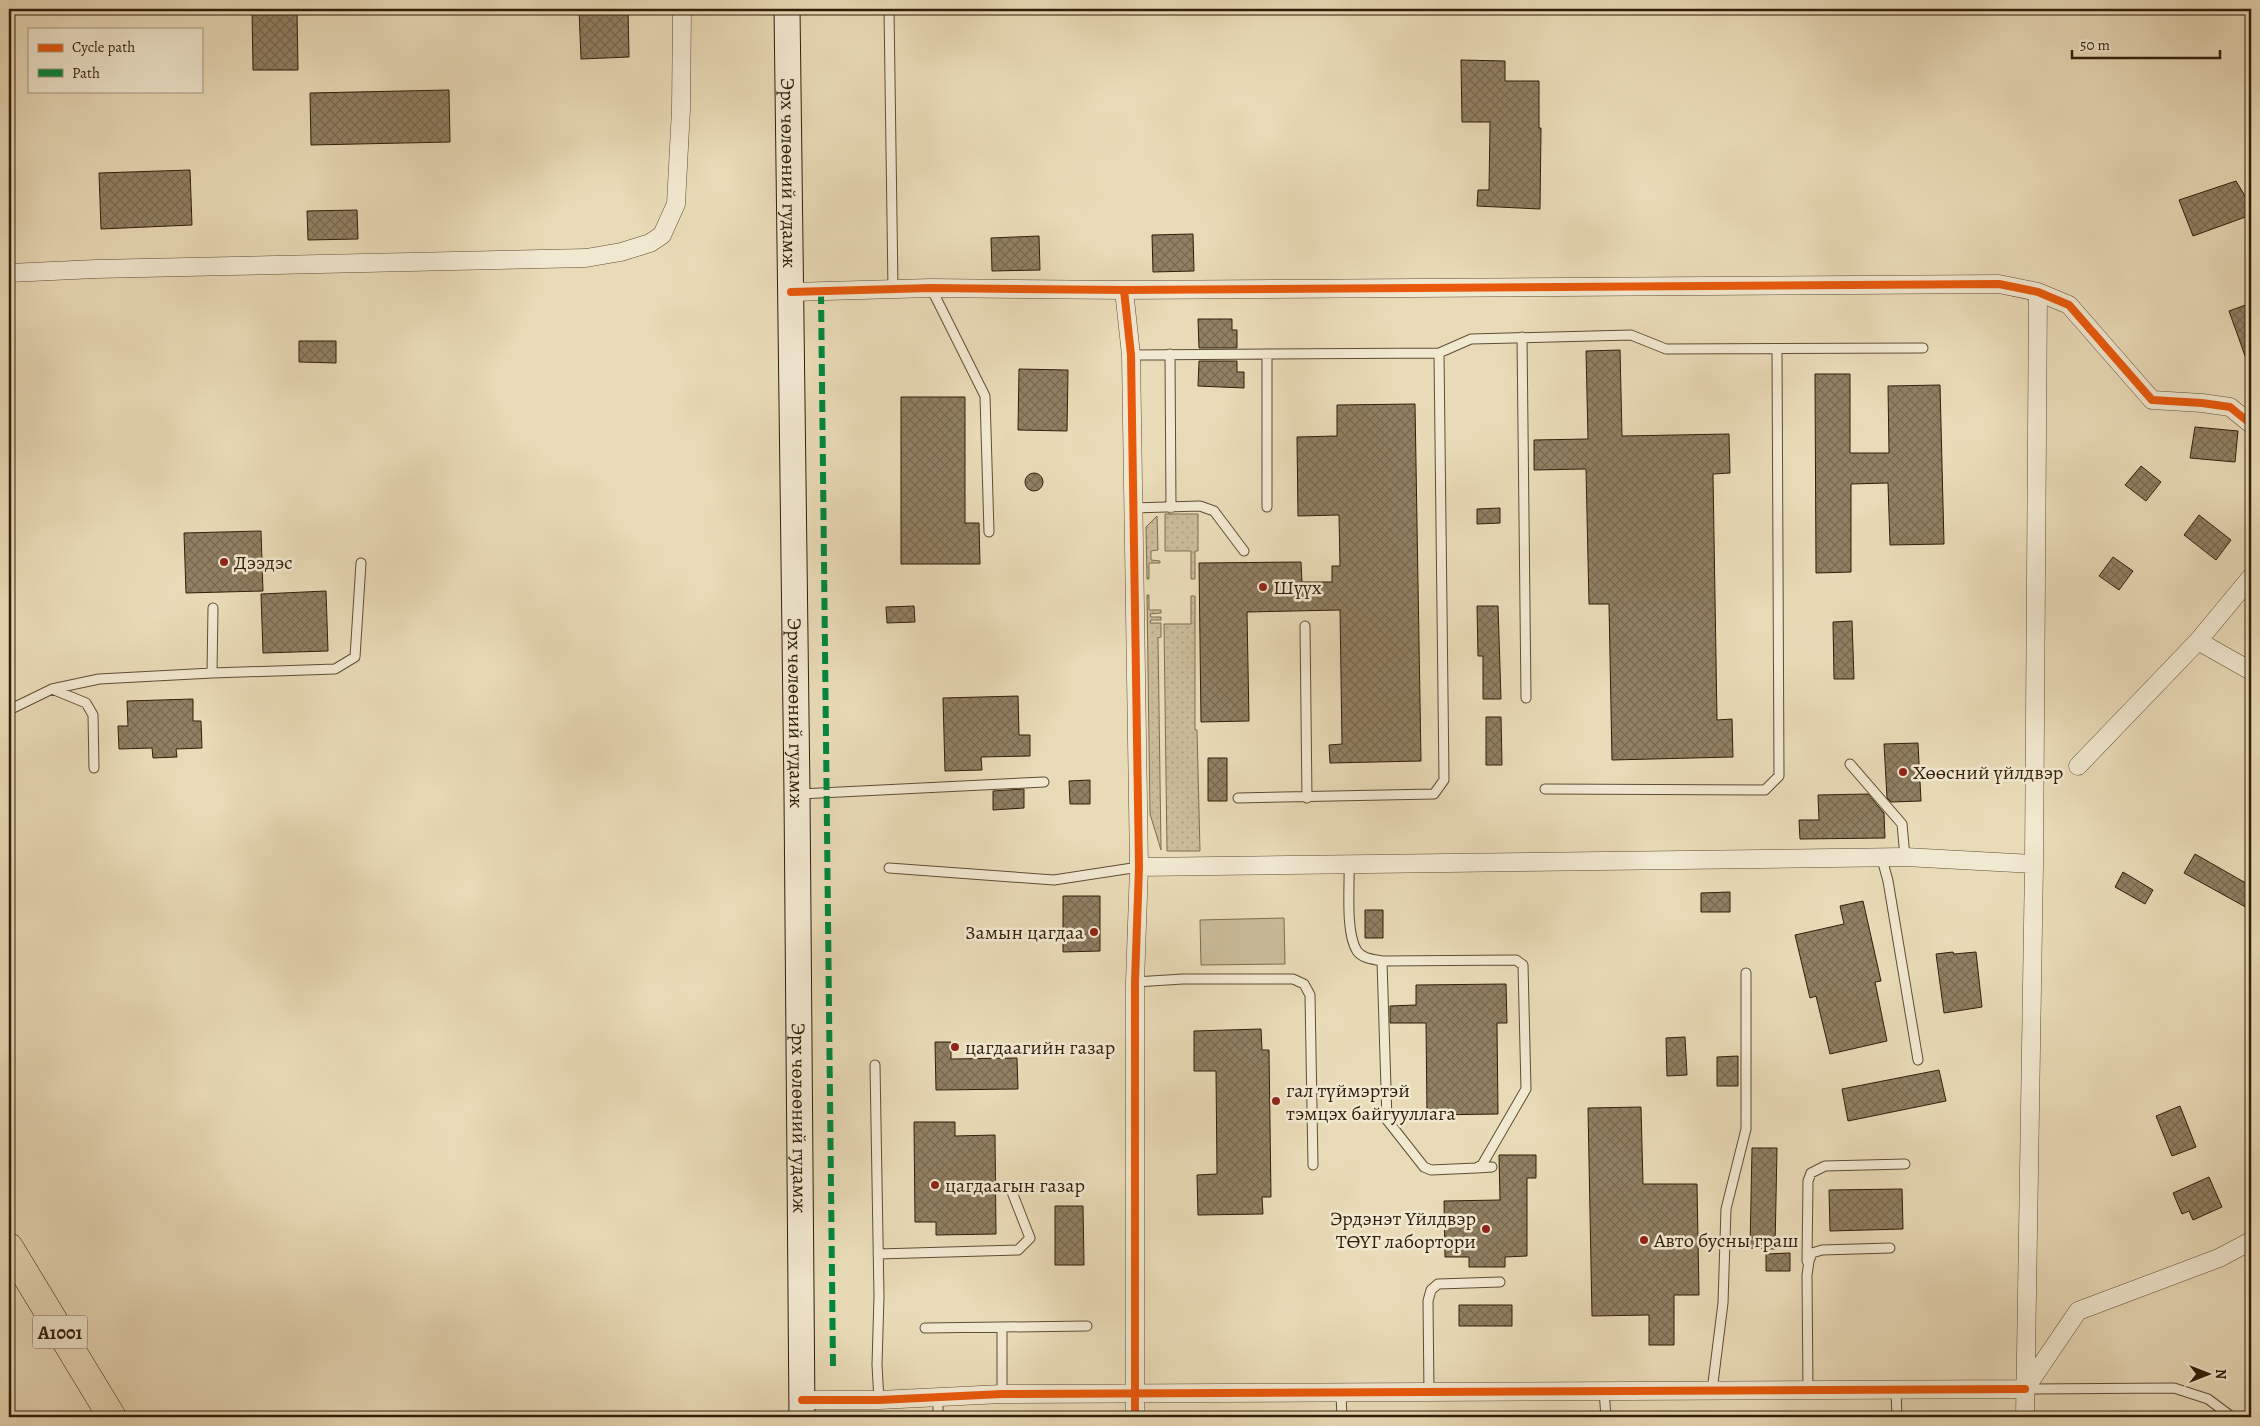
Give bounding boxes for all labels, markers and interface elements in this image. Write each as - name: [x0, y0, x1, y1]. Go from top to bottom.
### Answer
- legend: [28, 28, 202, 92]
- scale bar: [2072, 28, 2220, 60]
- text: 50 m: [2080, 35, 2110, 55]
- text: Cycle path: [72, 37, 135, 57]
- text: Path: [72, 63, 100, 83]
- street label: Эрх чөлөөний гудамж: [774, 78, 803, 268]
- place label: Дээдэс: [234, 549, 293, 576]
- marker: Дээдэс: [218, 556, 230, 568]
- place label: Шүүх: [1273, 574, 1322, 601]
- marker: Шүүх: [1257, 581, 1269, 593]
- street label: Эрх чөлөөний гудамж: [781, 618, 810, 808]
- place label: Хөөсний үйлдвэр: [1913, 759, 2063, 786]
- marker: Хөөсний үйлдвэр: [1897, 766, 1909, 778]
- place label: Замын цагдаа: [965, 919, 1085, 946]
- marker: Замын цагдаа: [1088, 926, 1100, 938]
- street label: Эрх чөлөөний гудамж: [785, 1023, 813, 1213]
- place label: цагдаагийн газар: [965, 1034, 1115, 1061]
- marker: цагдаагийн газар: [949, 1041, 961, 1053]
- place label: гал түймэртэй тэмцэх байгууллага: [1286, 1077, 1456, 1127]
- marker: гал түймэртэй тэмцэх байгууллага: [1270, 1095, 1282, 1107]
- place label: цагдаагын газар: [945, 1172, 1085, 1199]
- marker: цагдаагын газар: [929, 1179, 941, 1191]
- place label: Эрдэнэт Үйлдвэр ТӨҮГ лабортори: [1330, 1205, 1476, 1255]
- marker: Эрдэнэт Үйлдвэр ТӨҮГ лабортори: [1480, 1223, 1492, 1235]
- place label: Авто бусны граш: [1653, 1227, 1799, 1254]
- marker: Авто бусны граш: [1638, 1234, 1650, 1246]
- road number: A1001: [32, 1315, 88, 1348]
- north arrow: [2182, 1348, 2232, 1398]
- text: N: [2211, 1369, 2230, 1379]

